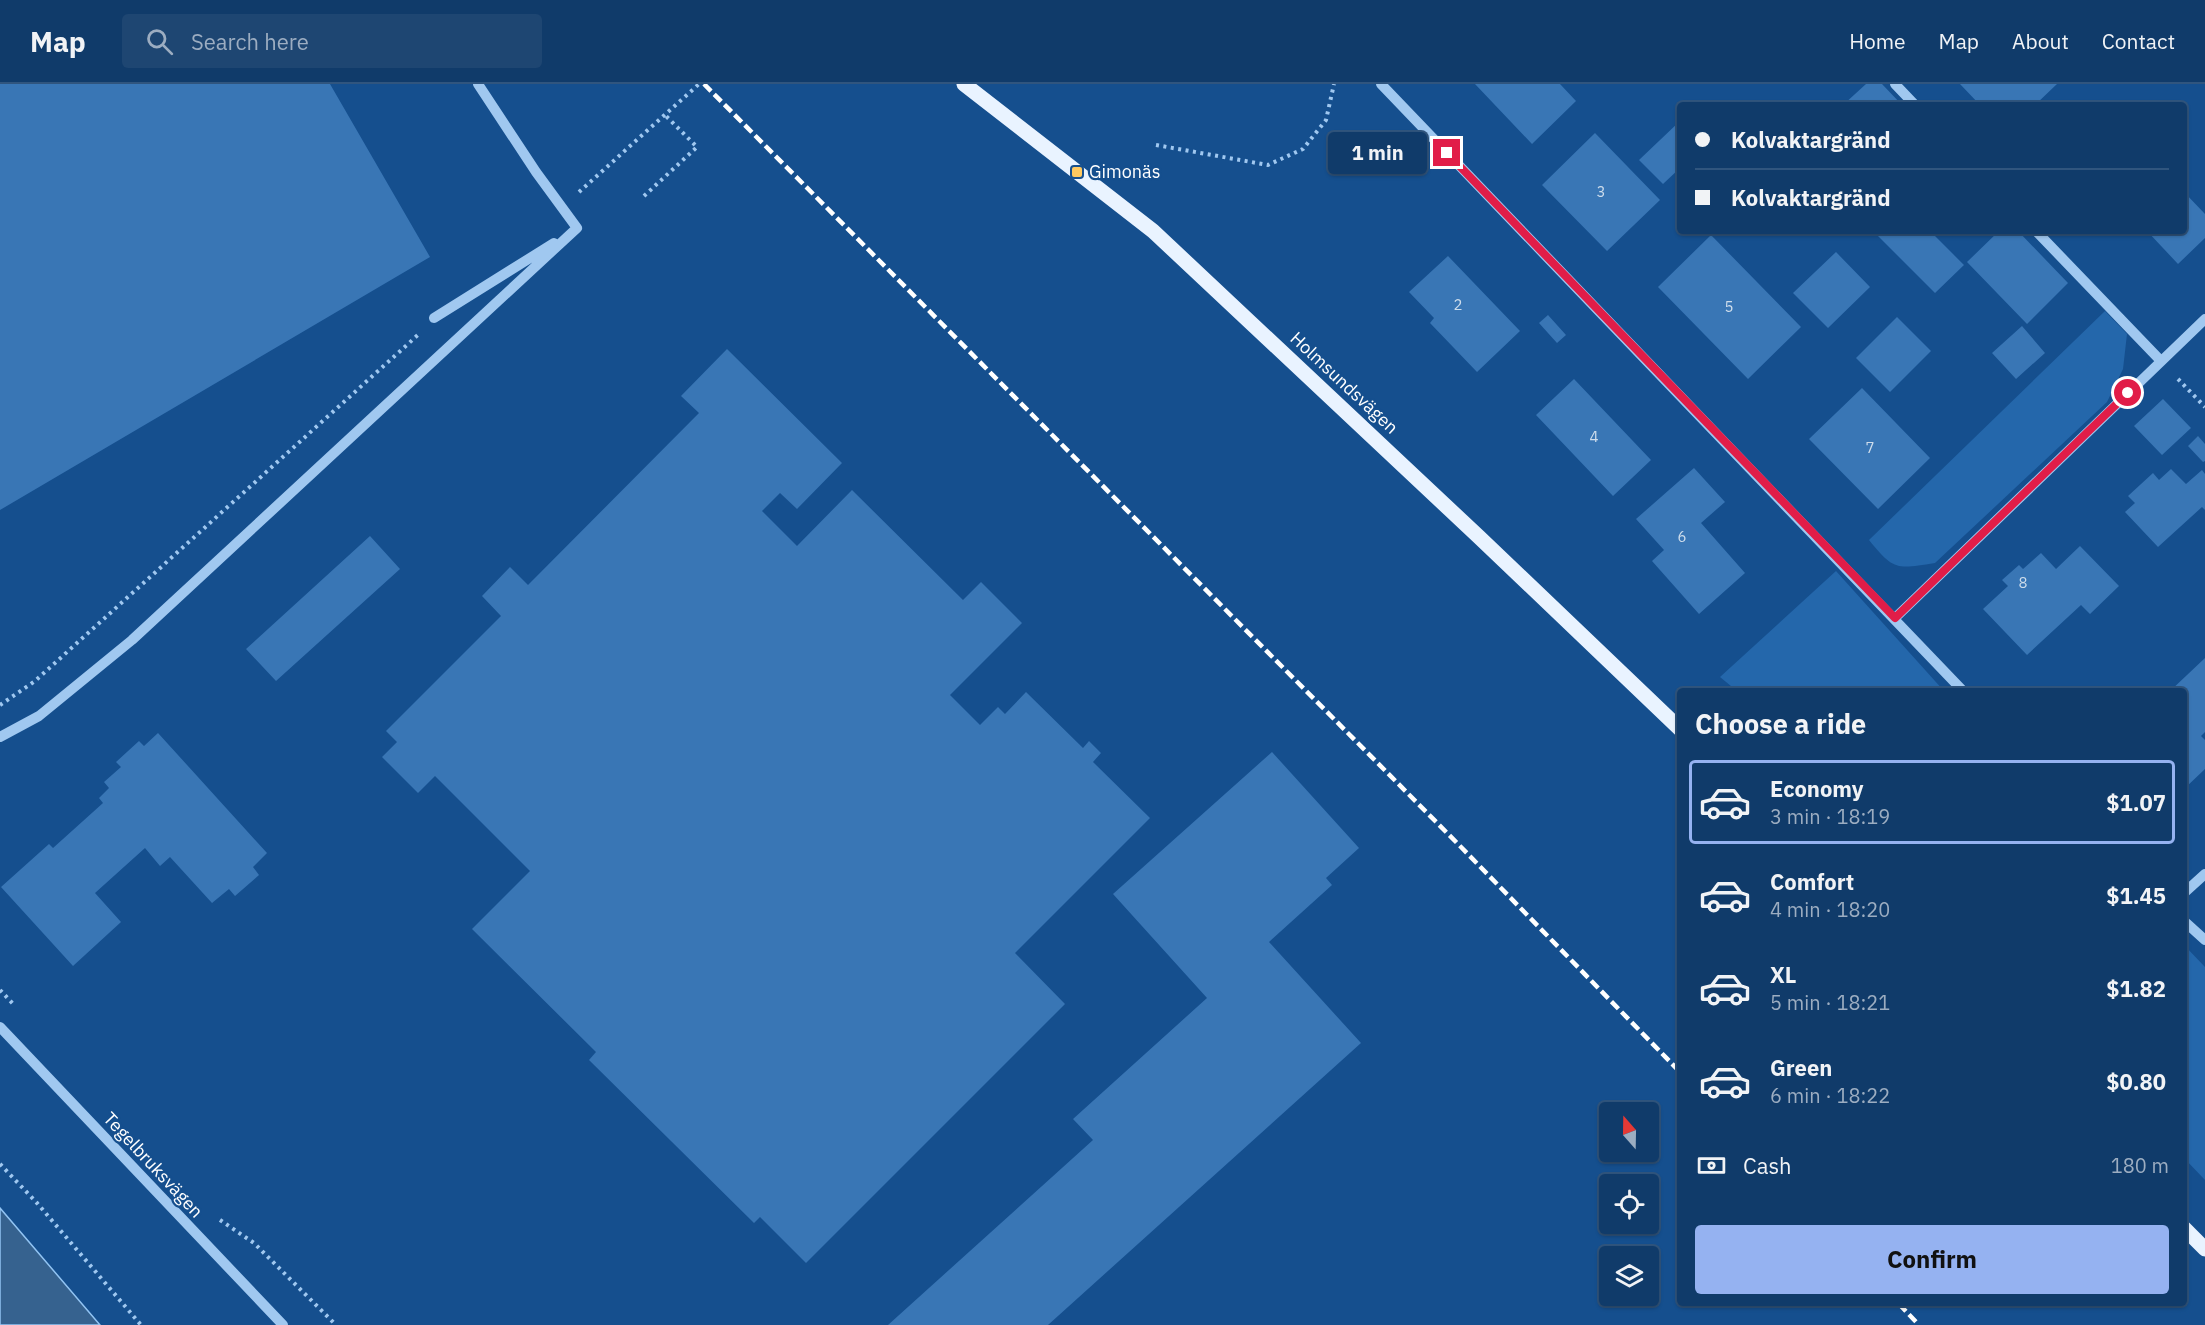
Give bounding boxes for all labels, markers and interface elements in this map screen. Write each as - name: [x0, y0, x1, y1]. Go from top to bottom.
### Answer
- search box: [122, 14, 542, 68]
- text: Map: [30, 23, 86, 60]
- icon: search: [143, 25, 176, 58]
- text: Search here: [191, 27, 309, 56]
- text: Home: [1849, 27, 1906, 55]
- text: Map: [1939, 27, 1979, 55]
- text: About: [2012, 27, 2069, 55]
- text: Contact: [2102, 27, 2175, 55]
- text: Kolvaktargränd: [1731, 125, 1891, 154]
- callout: 1 min: [1327, 132, 1426, 174]
- text: 1 min: [1351, 139, 1404, 166]
- route end: [1433, 139, 1460, 166]
- place label: Gimonäs: [1089, 160, 1160, 183]
- marker: Gimonäs: [1070, 165, 1084, 179]
- house number: 3: [1596, 182, 1606, 201]
- text: Kolvaktargränd: [1731, 183, 1891, 212]
- house number: 2: [1453, 295, 1463, 314]
- house number: 5: [1724, 297, 1734, 316]
- street label: Holmsundsvägen: [1286, 327, 1403, 439]
- route start: [2114, 379, 2141, 406]
- house number: 4: [1589, 427, 1599, 446]
- house number: 7: [1865, 438, 1875, 457]
- house number: 6: [1677, 527, 1687, 546]
- house number: 8: [2018, 573, 2028, 592]
- text: Choose a ride: [1695, 706, 1866, 741]
- text: Economy: [1770, 774, 1864, 803]
- icon: car: [1698, 775, 1752, 829]
- text: $1.07: [2106, 788, 2166, 817]
- text: 3 min · 18:19: [1770, 803, 1890, 830]
- text: Comfort: [1770, 867, 1854, 896]
- icon: car: [1698, 868, 1752, 922]
- text: $1.45: [2106, 881, 2166, 910]
- text: 4 min · 18:20: [1770, 896, 1890, 923]
- text: XL: [1770, 960, 1796, 989]
- icon: car: [1698, 961, 1752, 1015]
- text: $1.82: [2106, 974, 2166, 1003]
- text: 5 min · 18:21: [1770, 989, 1890, 1016]
- text: Green: [1770, 1053, 1832, 1082]
- icon: car: [1698, 1054, 1752, 1108]
- text: $0.80: [2106, 1067, 2166, 1096]
- text: 6 min · 18:22: [1770, 1082, 1890, 1109]
- north arrow: [1599, 1102, 1659, 1162]
- map controls: [1599, 1102, 1659, 1306]
- street label: Tegelbruksvägen: [99, 1107, 208, 1222]
- icon: cash: [1695, 1149, 1728, 1182]
- text: Cash: [1743, 1151, 1792, 1180]
- text: 180 m: [2111, 1152, 2169, 1179]
- button: locate: [1599, 1174, 1659, 1234]
- button: Confirm: [1695, 1225, 2169, 1294]
- button: layers: [1599, 1246, 1659, 1306]

